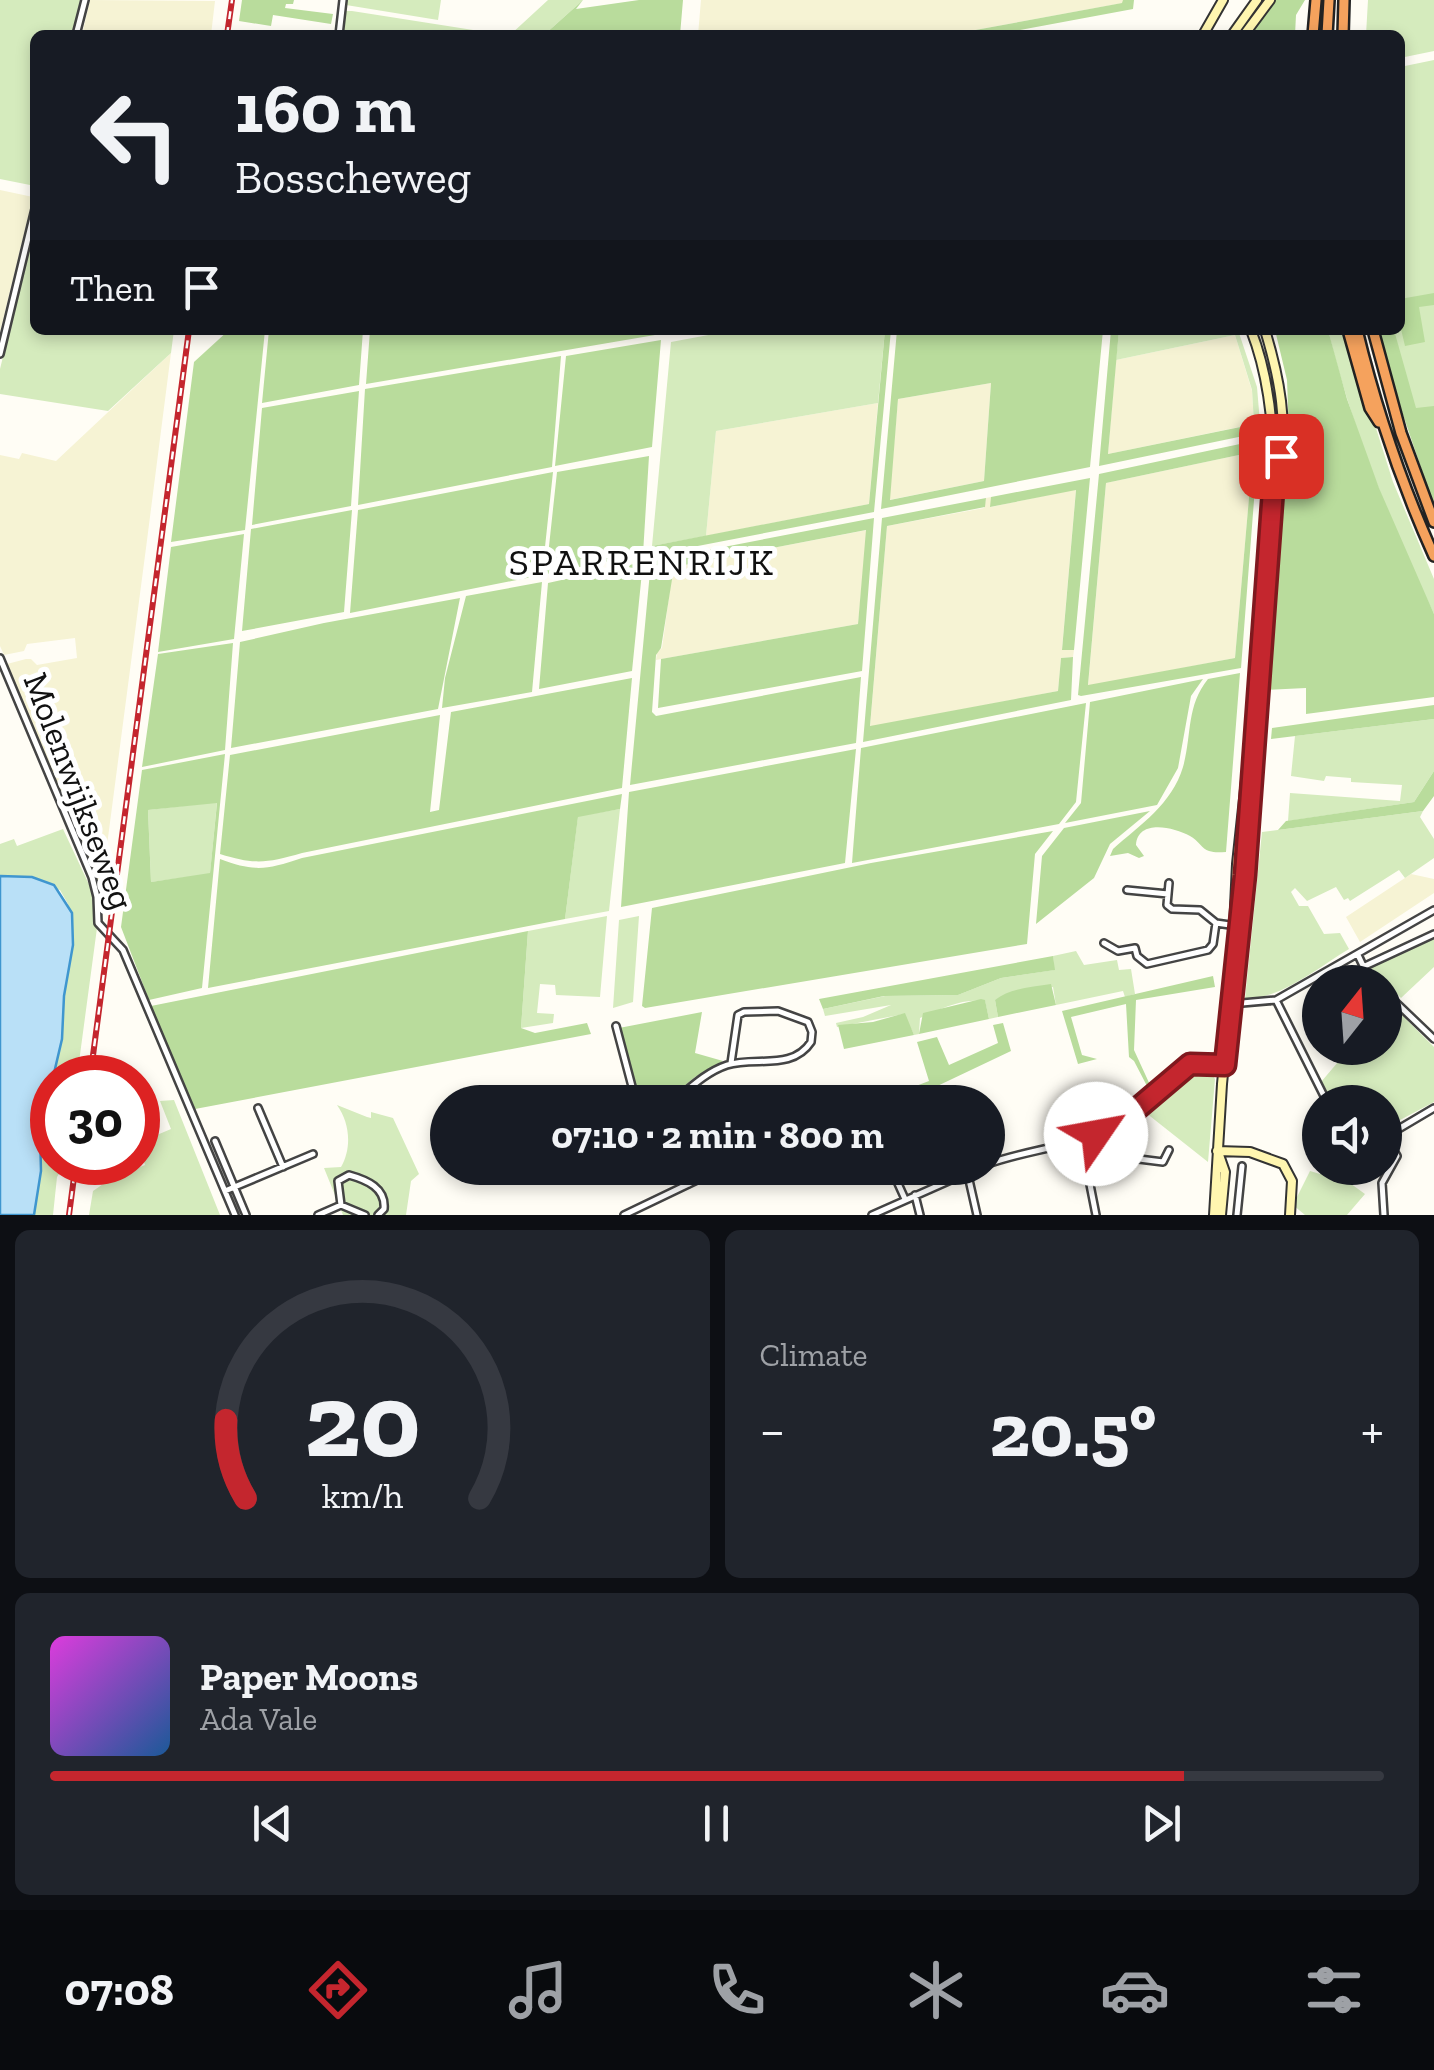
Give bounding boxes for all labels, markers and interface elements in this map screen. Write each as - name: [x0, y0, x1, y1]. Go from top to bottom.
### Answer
- text: 160 m: [235, 66, 416, 150]
- icon: left: [70, 70, 200, 200]
- text: Bosscheweg: [235, 151, 471, 205]
- icon: arrive: [174, 260, 229, 315]
- text: Then: [70, 265, 154, 311]
- pin: [1239, 414, 1324, 499]
- icon: arrive: [1254, 429, 1309, 484]
- district label: SPARRENRIJK: [509, 539, 775, 585]
- street label: Molenwijkseweg: [15, 667, 143, 915]
- north arrow: [1302, 965, 1402, 1065]
- map controls: [1302, 965, 1402, 1185]
- speed limit sign: 30: [30, 1055, 160, 1185]
- position arrow: [1044, 1082, 1148, 1186]
- button: sound: [1302, 1085, 1402, 1185]
- text: 07:10 · 2 min · 800 m: [551, 1112, 884, 1158]
- text: Climate: [760, 1336, 868, 1374]
- text: 20: [304, 1358, 420, 1483]
- text: 20.5°: [990, 1385, 1157, 1475]
- text: −: [760, 1397, 785, 1463]
- text: +: [1361, 1397, 1384, 1463]
- text: km/h: [321, 1474, 403, 1517]
- text: Paper Moons: [200, 1654, 418, 1700]
- text: Ada Vale: [200, 1700, 317, 1738]
- icon: previous: [245, 1796, 300, 1851]
- icon: pause: [689, 1796, 744, 1851]
- icon: next: [1134, 1796, 1189, 1851]
- icon: directions: [303, 1955, 373, 2025]
- icon: music: [503, 1955, 573, 2025]
- icon: phone: [702, 1955, 772, 2025]
- icon: climate: [901, 1955, 971, 2025]
- icon: car: [1100, 1955, 1170, 2025]
- icon: filters: [1299, 1955, 1369, 2025]
- text: 07:08: [65, 1963, 174, 2017]

